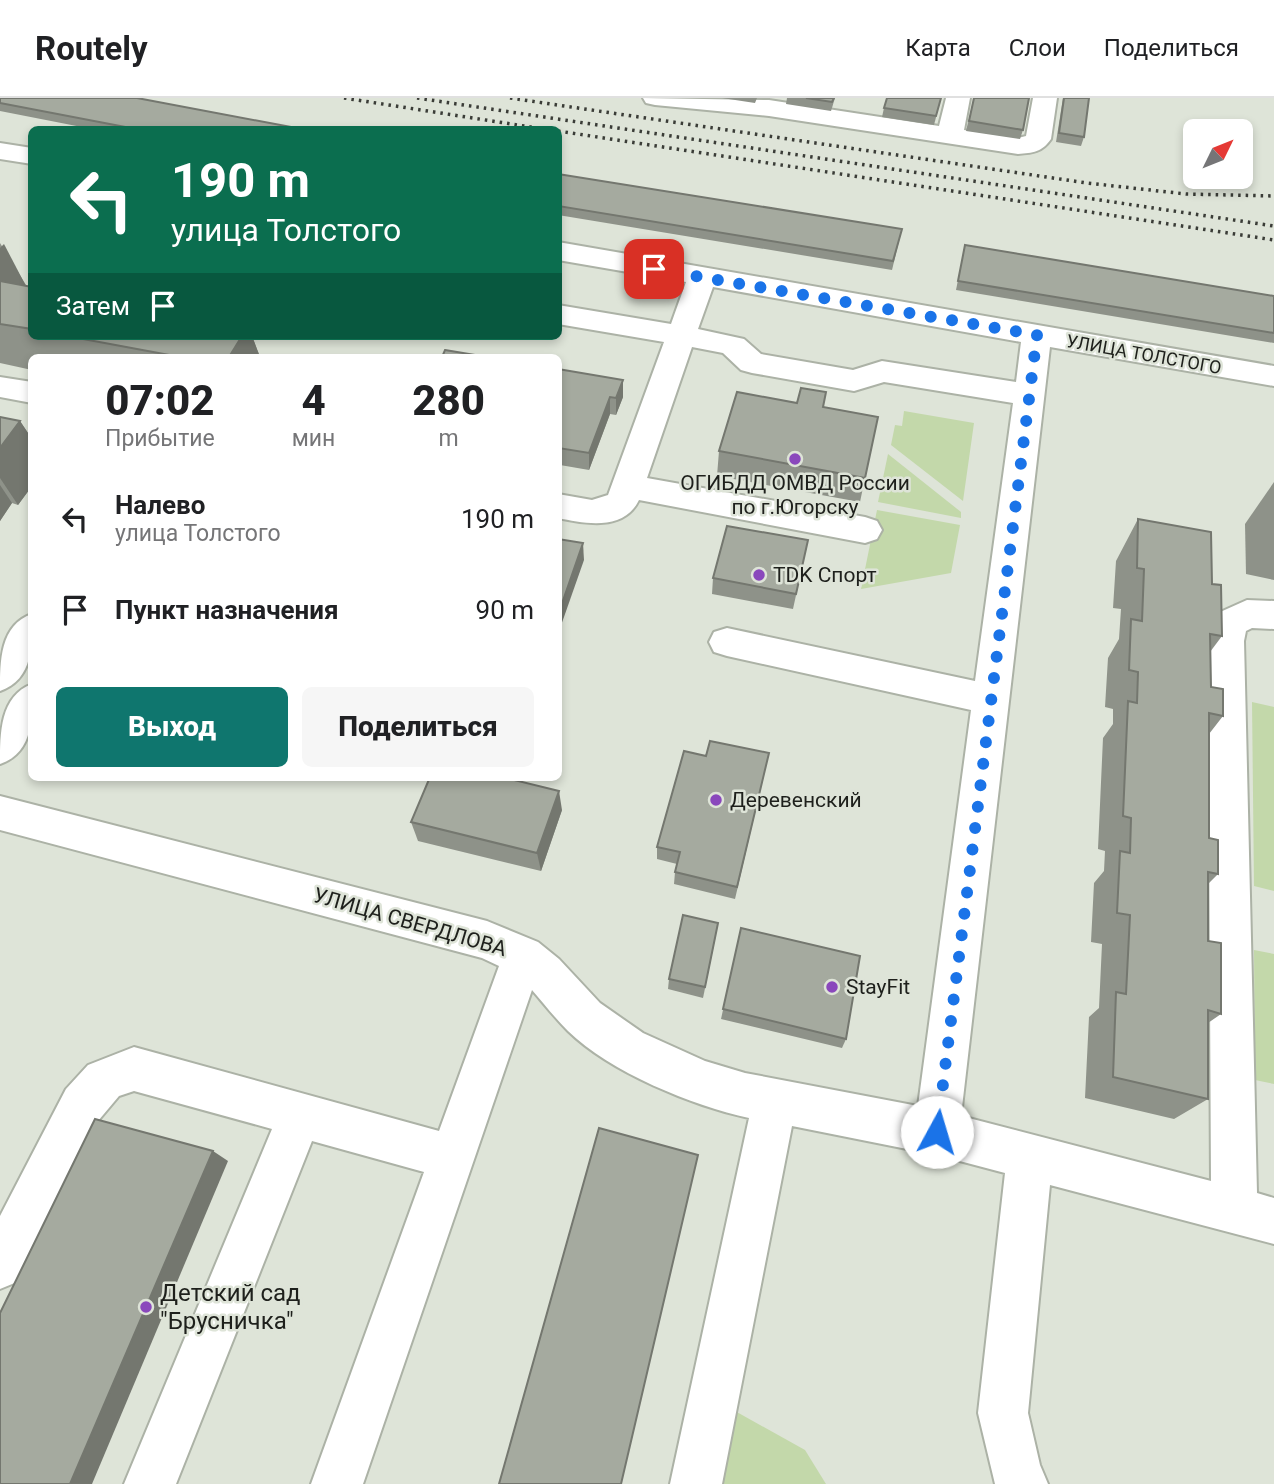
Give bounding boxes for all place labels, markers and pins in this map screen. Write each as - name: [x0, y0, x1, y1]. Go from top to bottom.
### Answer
- pin: [624, 239, 684, 299]
- marker: ОГИБДД ОМВД России по г.Югорску: [787, 451, 803, 467]
- place label: ОГИБДД ОМВД России по г.Югорску: [680, 471, 910, 519]
- place label: TDK Спорт: [773, 563, 877, 587]
- marker: TDK Спорт: [751, 567, 767, 583]
- place label: Деревенский: [730, 788, 862, 812]
- marker: Деревенский: [708, 792, 724, 808]
- place label: StayFit: [846, 975, 910, 999]
- marker: StayFit: [824, 979, 840, 995]
- place label: Детский сад "Брусничка": [160, 1279, 301, 1335]
- marker: Детский сад "Брусничка": [138, 1299, 154, 1315]

